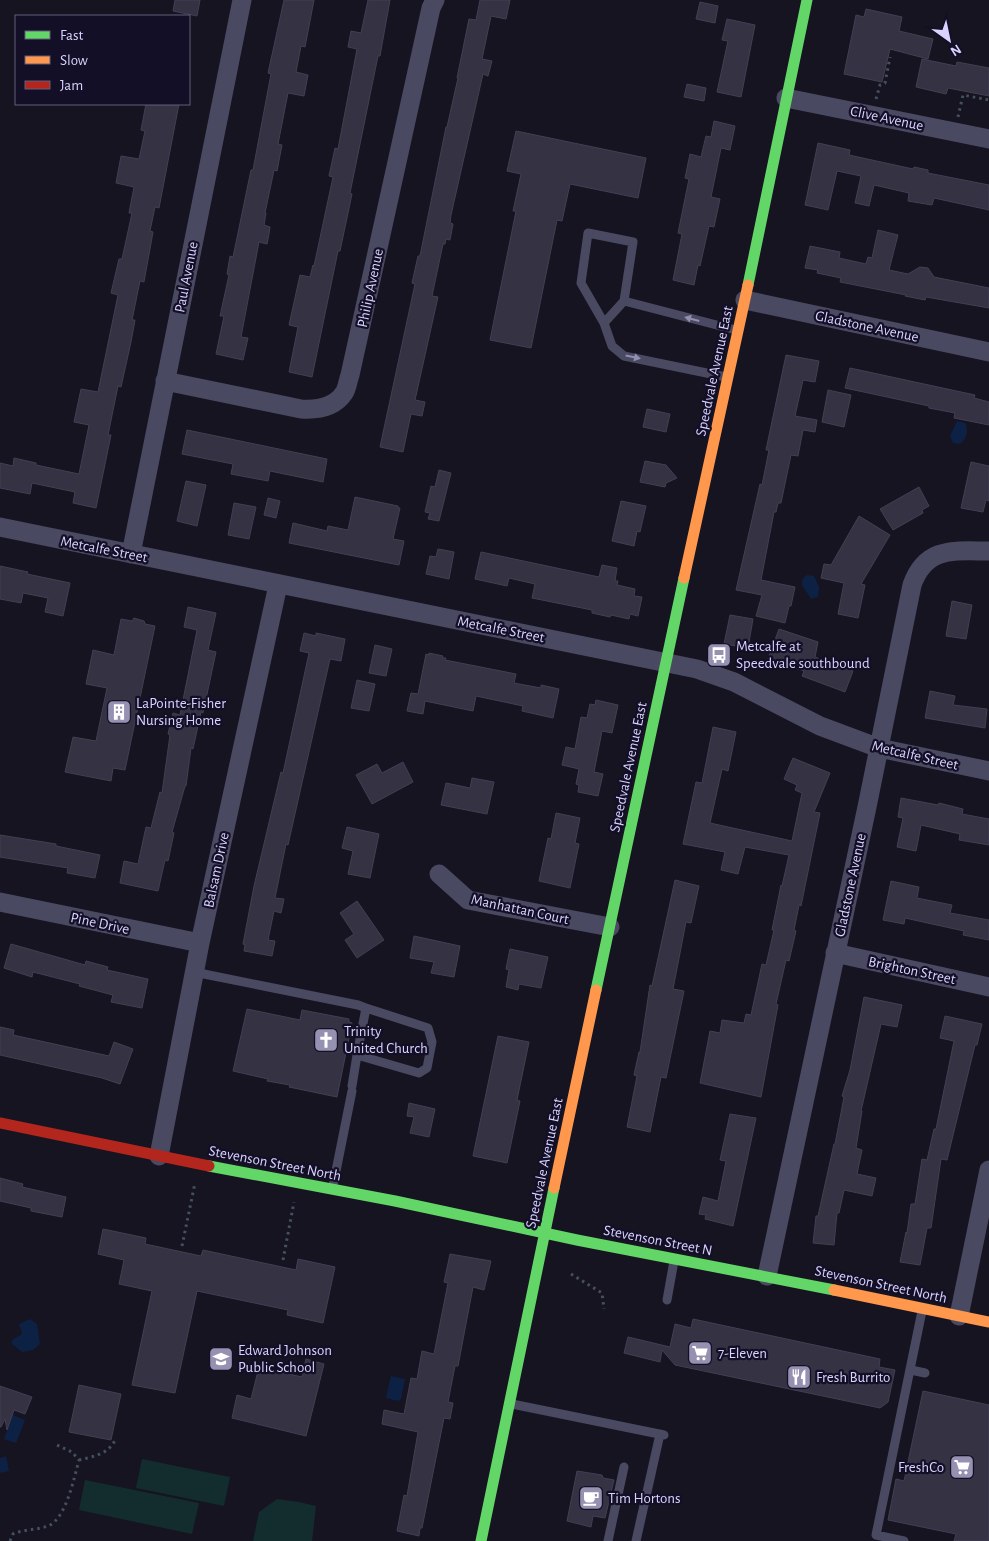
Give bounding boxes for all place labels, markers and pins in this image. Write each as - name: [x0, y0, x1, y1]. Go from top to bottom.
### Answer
- place label: Metcalfe at Speedvale southbound: [736, 639, 870, 671]
- bus stop icon: Metcalfe at Speedvale southbound: [706, 642, 732, 668]
- place label: LaPointe-Fisher Nursing Home: [136, 696, 226, 728]
- building icon: LaPointe-Fisher Nursing Home: [106, 699, 132, 725]
- place label: Trinity United Church: [344, 1024, 428, 1056]
- church icon: Trinity United Church: [313, 1027, 339, 1053]
- supermarket icon: 7-Eleven: [687, 1340, 713, 1366]
- place label: Edward Johnson Public School: [238, 1343, 332, 1375]
- school or university icon: Edward Johnson Public School: [208, 1346, 234, 1372]
- place label: 7-Eleven: [718, 1346, 767, 1361]
- restaurant icon: Fresh Burrito: [786, 1364, 812, 1390]
- place label: Fresh Burrito: [816, 1370, 890, 1385]
- supermarket icon: FreshCo: [949, 1454, 975, 1480]
- place label: FreshCo: [898, 1460, 944, 1475]
- cafe icon: Tim Hortons: [578, 1485, 604, 1511]
- place label: Tim Hortons: [608, 1491, 681, 1506]

